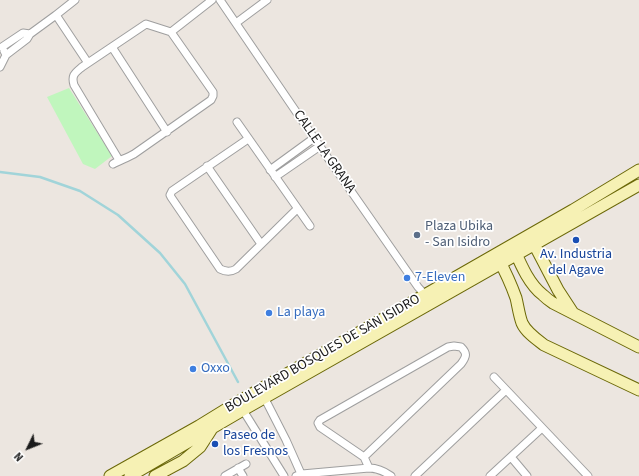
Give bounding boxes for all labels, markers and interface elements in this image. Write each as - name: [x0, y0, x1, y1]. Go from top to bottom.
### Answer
- street label: CALLE LA GRANA: [289, 107, 359, 197]
- place label: Plaza Ubika - San Isidro: [425, 219, 493, 252]
- marker: Plaza Ubika - San Isidro: [412, 230, 422, 240]
- marker: Av. Industria del Agave: [571, 235, 581, 245]
- place label: Av. Industria del Agave: [540, 247, 612, 280]
- place label: 7-Eleven: [415, 270, 465, 286]
- marker: 7-Eleven: [402, 273, 412, 283]
- street label: BOULEVARD BOSQUES DE SAN ISIDRO: [223, 291, 423, 417]
- place label: La playa: [277, 305, 325, 321]
- marker: La playa: [264, 308, 274, 318]
- place label: Oxxo: [201, 361, 230, 377]
- marker: Oxxo: [188, 364, 198, 374]
- north arrow: [8, 428, 48, 468]
- place label: Paseo de los Fresnos: [223, 428, 288, 460]
- marker: Paseo de los Fresnos: [210, 439, 220, 449]
- text: N: [11, 449, 27, 464]

